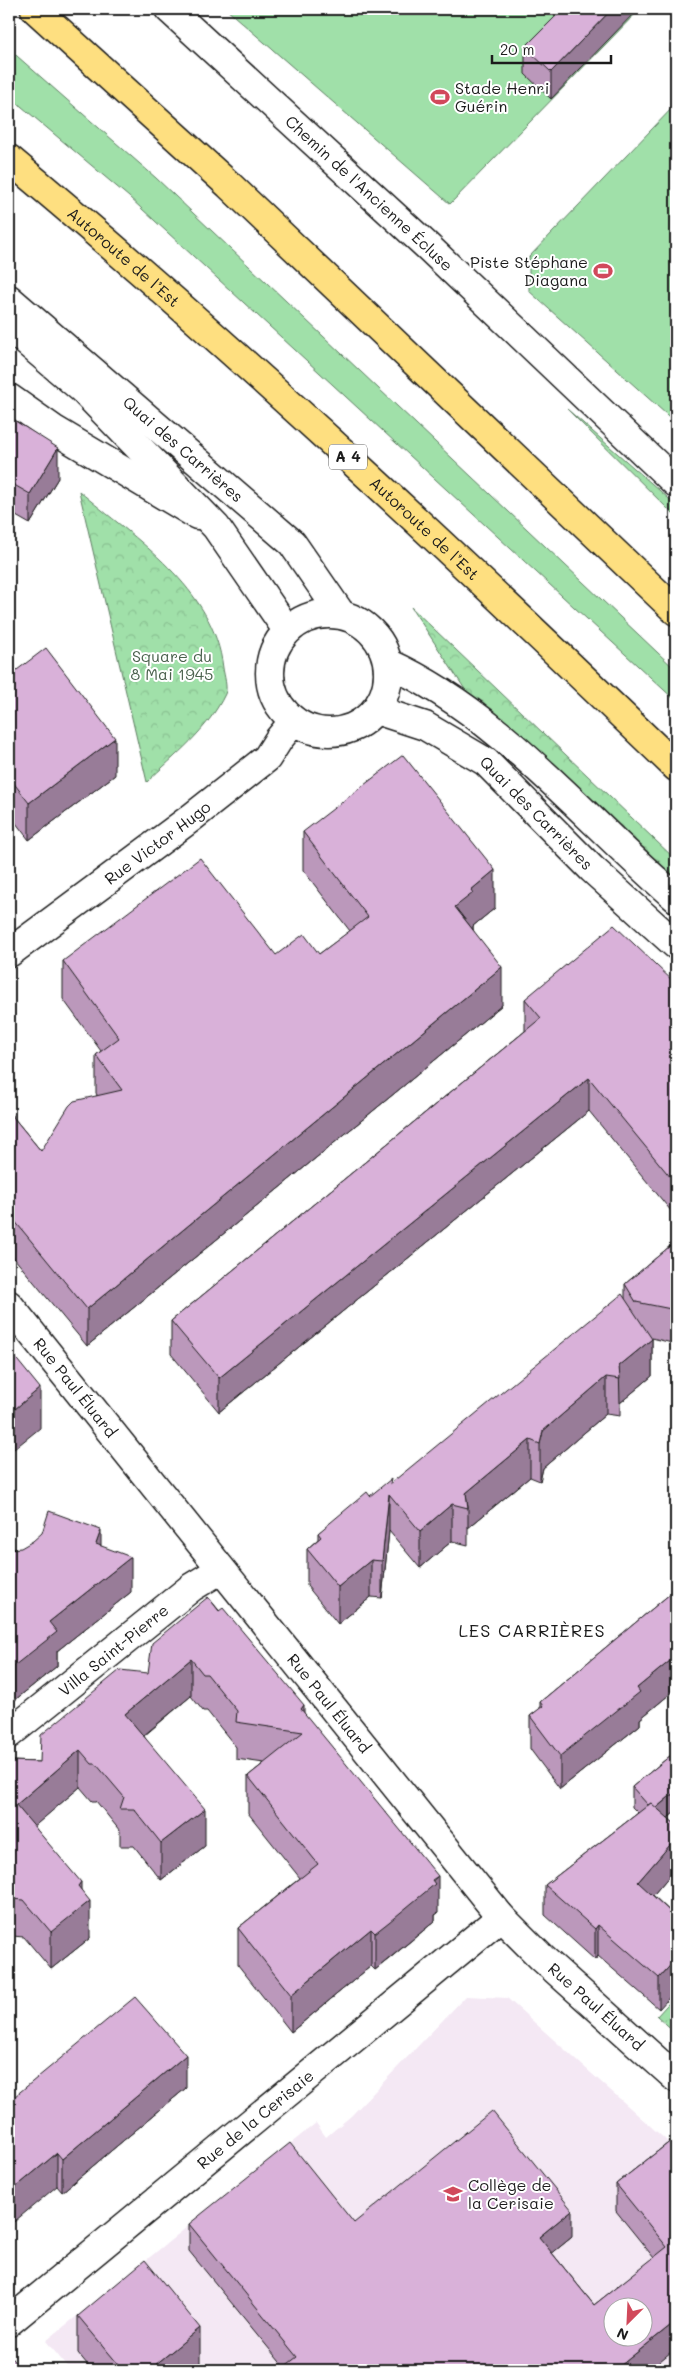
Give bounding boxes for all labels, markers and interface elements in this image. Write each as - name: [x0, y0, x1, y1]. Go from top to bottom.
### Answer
- scale bar: [492, 32, 611, 64]
- text: 20 m: [500, 39, 534, 59]
- place label: Stade Henri Guérin: [455, 77, 549, 116]
- sports icon: Stade Henri Guérin: [429, 86, 451, 108]
- street label: Chemin de l'Ancienne Écluse: [281, 110, 458, 275]
- street label: Autoroute de l’Est: [63, 202, 185, 311]
- place label: Piste Stéphane Diagana: [470, 251, 588, 290]
- sports icon: Piste Stéphane Diagana: [592, 260, 614, 282]
- street label: Quai des Carrières: [119, 391, 248, 506]
- road number: A 4: [329, 444, 367, 470]
- street label: Autoroute de l’Est: [366, 472, 484, 584]
- park label: Square du 8 Mai 1945: [131, 645, 213, 684]
- street label: Quai des Carrières: [476, 751, 598, 874]
- street label: Rue Victor Hugo: [100, 796, 215, 889]
- street label: Rue Paul Éluard: [29, 1333, 122, 1441]
- street label: Villa Saint-Pierre: [54, 1599, 173, 1700]
- district label: LES CARRIÈRES: [458, 1618, 606, 1642]
- street label: Rue Paul Éluard: [283, 1649, 376, 1757]
- street label: Rue Paul Éluard: [544, 1958, 649, 2055]
- street label: Rue de la Cerisaie: [192, 2065, 318, 2173]
- place label: Collège de la Cerisaie: [468, 2174, 554, 2213]
- school or university icon: Collège de la Cerisaie: [442, 2183, 464, 2205]
- north arrow: [602, 2296, 652, 2346]
- text: N: [614, 2323, 631, 2345]

